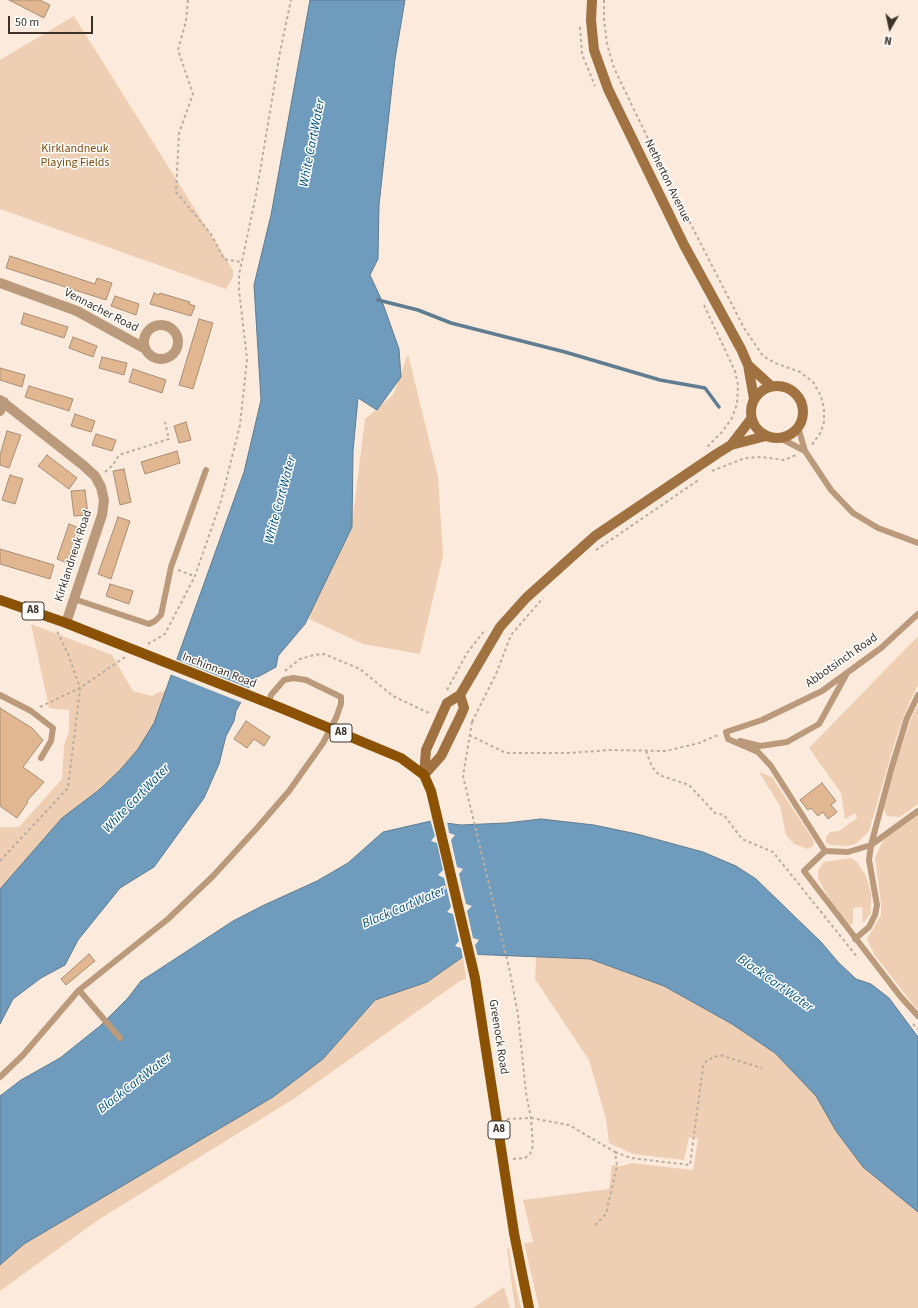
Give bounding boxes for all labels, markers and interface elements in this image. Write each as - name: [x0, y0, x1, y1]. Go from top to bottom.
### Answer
- scale bar: [10, 8, 95, 34]
- north arrow: [870, 8, 910, 48]
- text: 50 m: [15, 14, 39, 31]
- text: N: [883, 32, 893, 48]
- water label: White Cart Water: [297, 98, 329, 188]
- street label: Netherton Avenue: [641, 137, 693, 225]
- park label: Kirklandneuk Playing Fields: [40, 142, 110, 170]
- street label: Vennacher Road: [61, 286, 141, 336]
- water label: White Cart Water: [262, 455, 300, 545]
- street label: Kirklandneuk Road: [52, 508, 96, 604]
- road number: A8: [22, 602, 44, 620]
- street label: Abbotsinch Road: [803, 631, 881, 691]
- street label: Inchinnan Road: [180, 650, 258, 692]
- road number: A8: [330, 724, 352, 742]
- water label: White Cart Water: [100, 761, 174, 837]
- water label: Black Cart Water: [360, 883, 448, 933]
- water label: Black Cart Water: [734, 952, 816, 1016]
- street label: Greenock Road: [485, 998, 511, 1076]
- water label: Black Cart Water: [95, 1051, 175, 1117]
- road number: A8: [488, 1121, 510, 1139]

